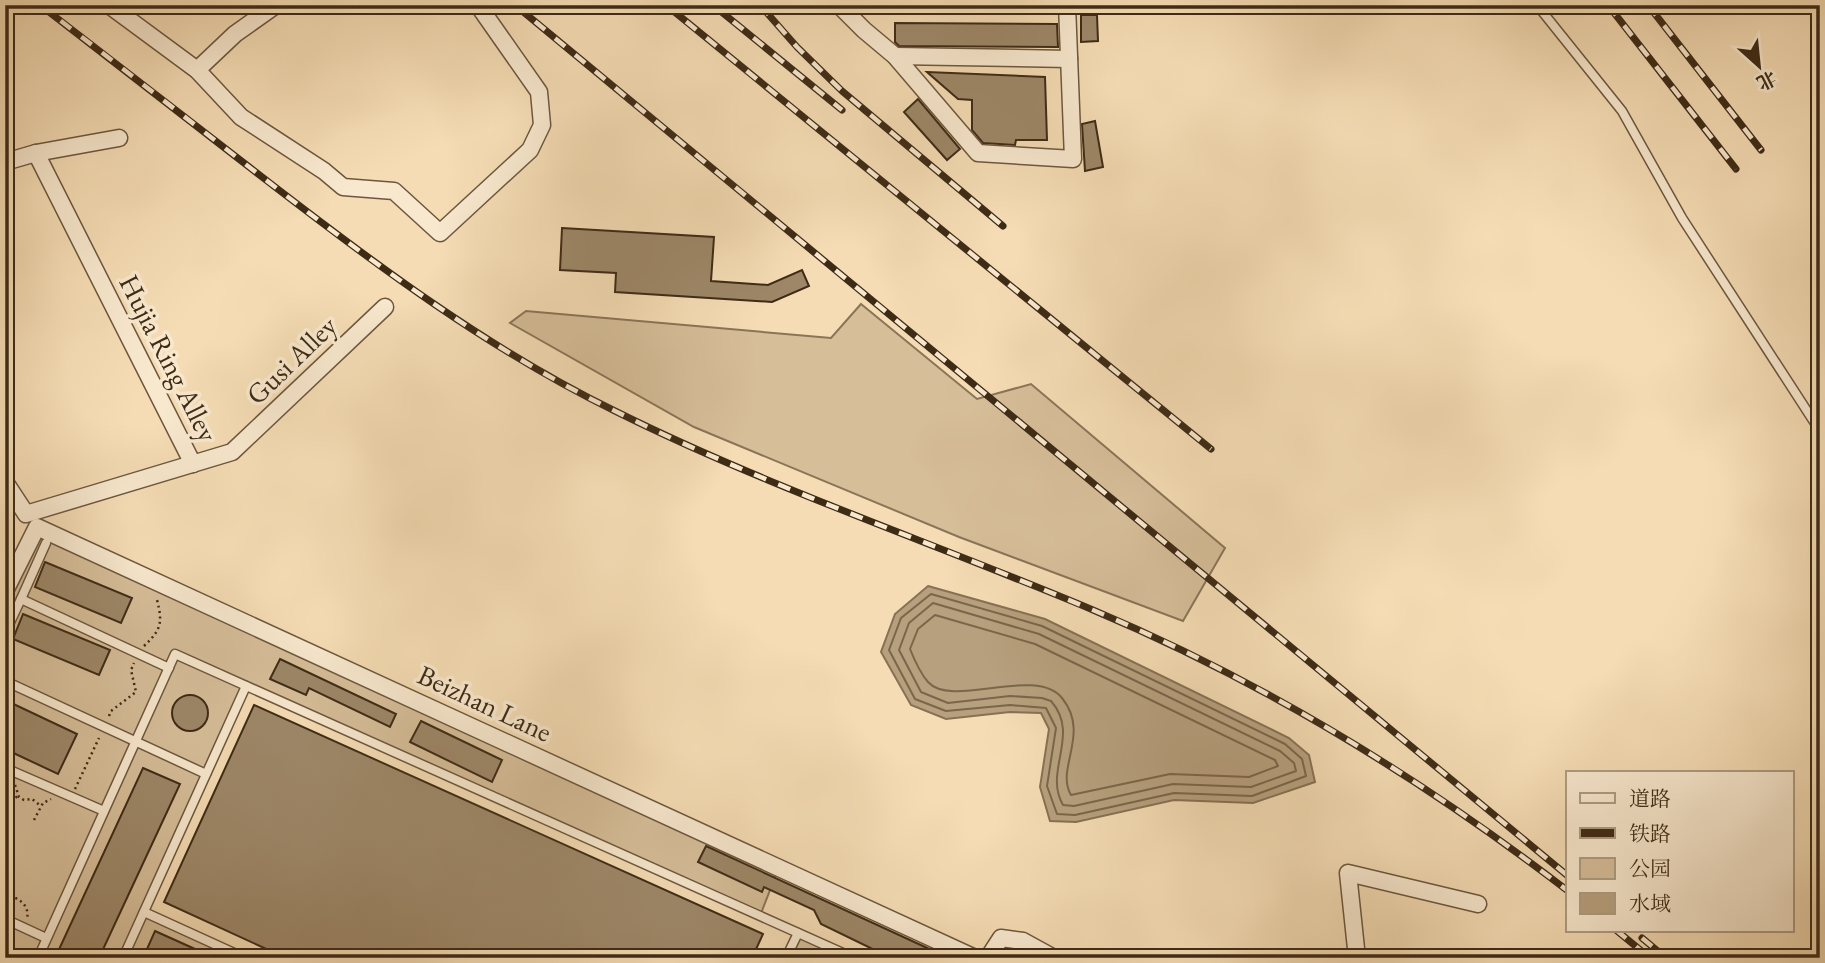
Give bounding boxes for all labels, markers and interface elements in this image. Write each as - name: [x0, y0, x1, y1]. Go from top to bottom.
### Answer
- north arrow: [1724, 32, 1794, 102]
- text: 北: [1752, 65, 1781, 96]
- street label: Hujia Ring Alley: [111, 268, 227, 448]
- street label: Gusi Alley: [238, 307, 345, 412]
- street label: Beizhan Lane: [412, 656, 558, 750]
- legend: [1566, 771, 1794, 932]
- text: 道路: [1629, 785, 1671, 812]
- text: 铁路: [1629, 820, 1671, 847]
- text: 公园: [1629, 855, 1671, 882]
- text: 水域: [1629, 890, 1671, 917]

